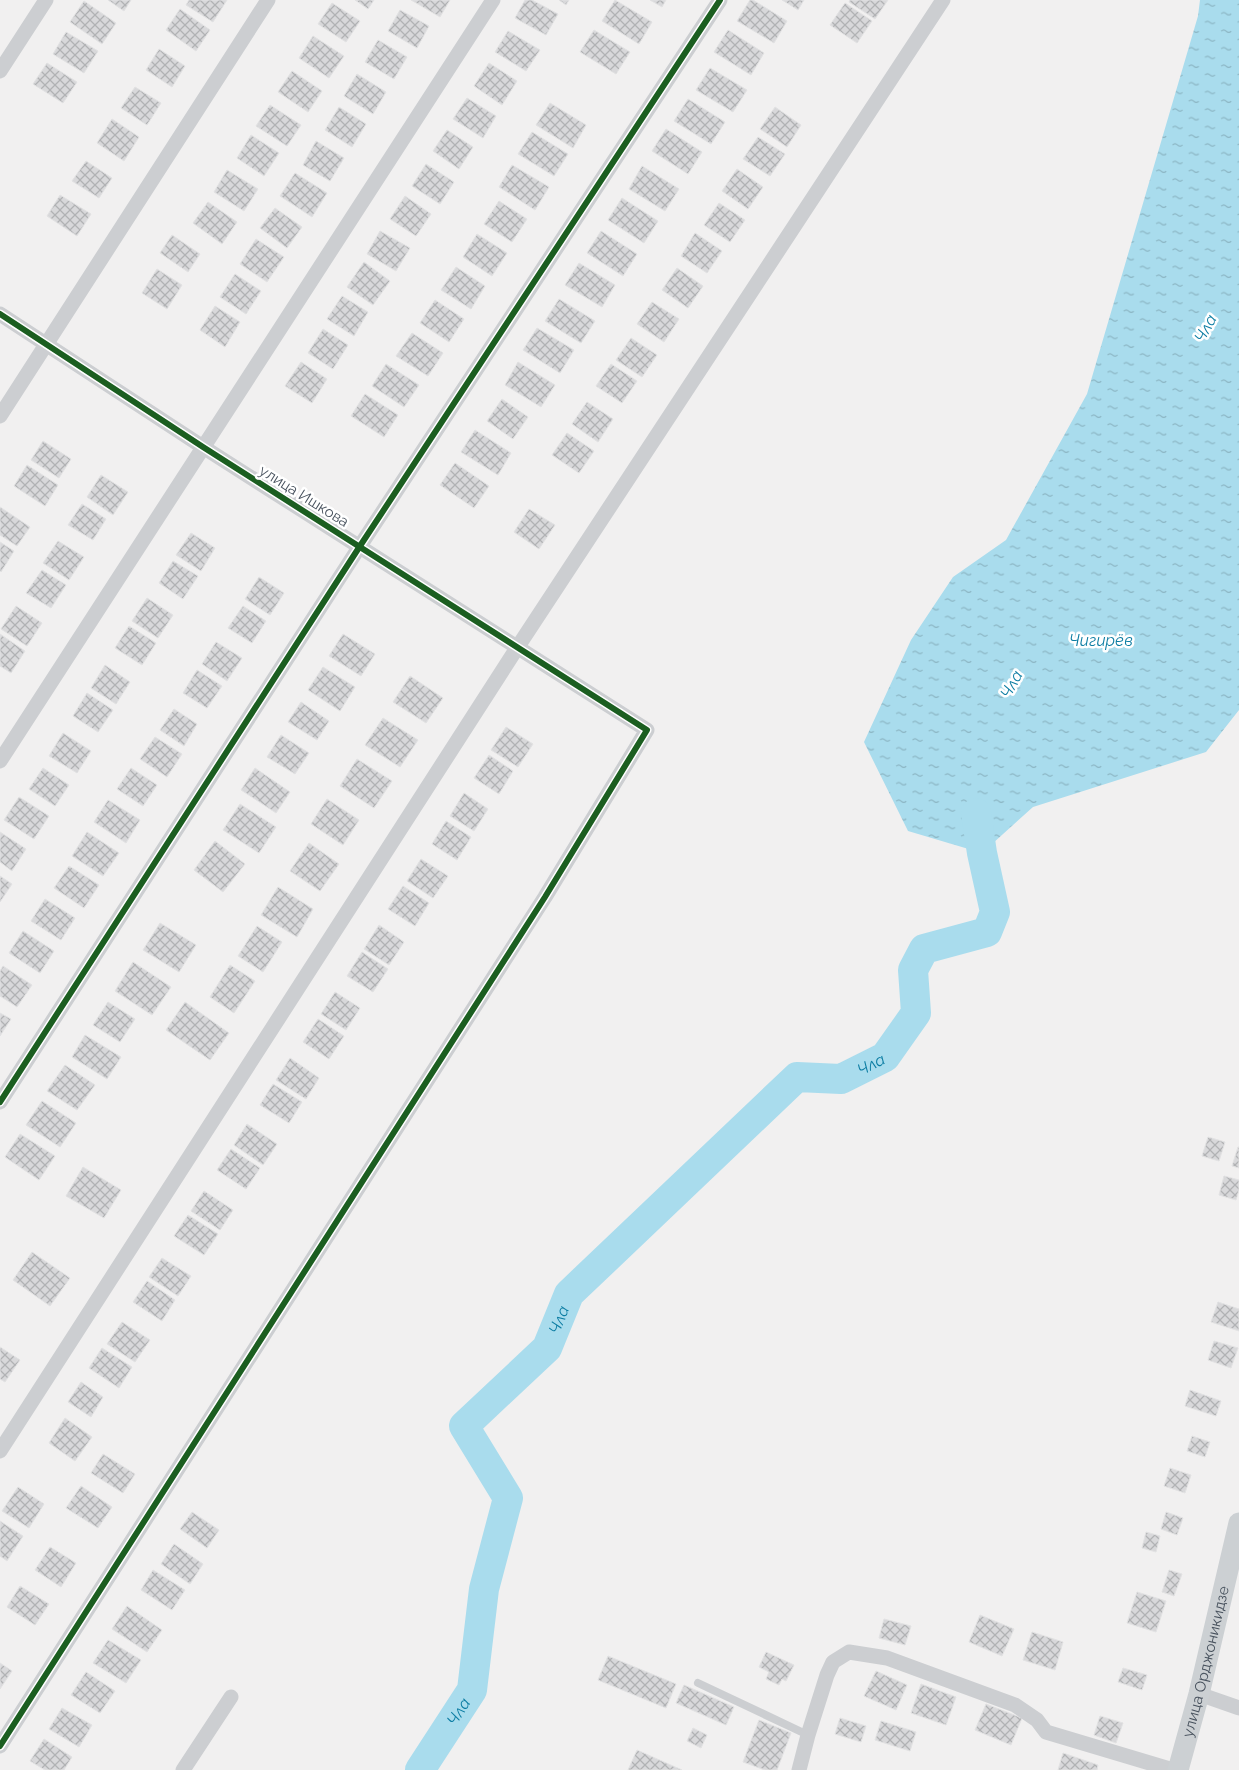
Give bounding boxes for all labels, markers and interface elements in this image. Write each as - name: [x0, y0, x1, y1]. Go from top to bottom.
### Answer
- water label: Чла: [1190, 311, 1221, 345]
- street label: улица Ишкова: [256, 461, 352, 531]
- water label: Чигирёв: [1069, 631, 1133, 650]
- water label: Чла: [996, 667, 1027, 701]
- water label: Чла: [854, 1049, 889, 1079]
- water label: Чла: [545, 1303, 573, 1337]
- street label: улица Орджоникидзе: [1178, 1584, 1233, 1739]
- water label: Чла: [443, 1694, 475, 1729]

